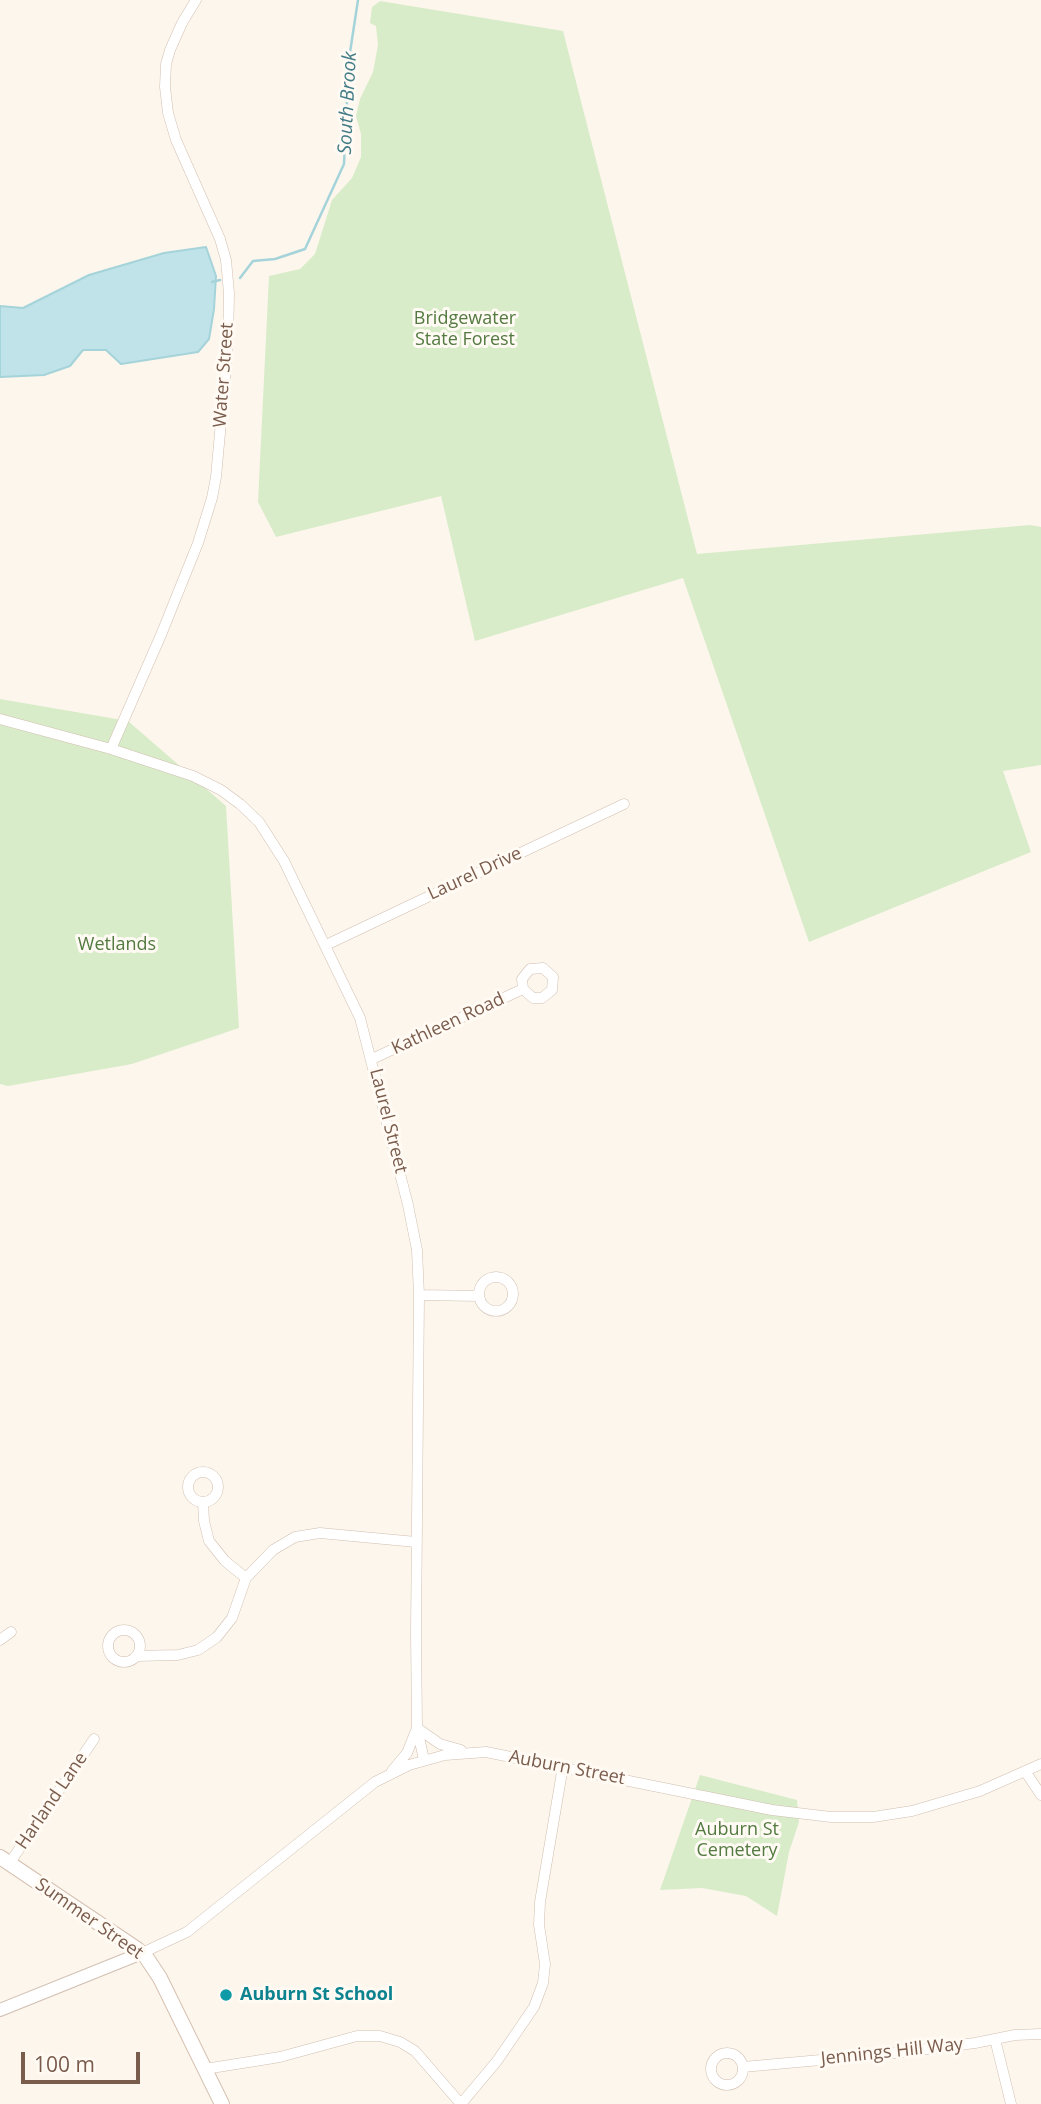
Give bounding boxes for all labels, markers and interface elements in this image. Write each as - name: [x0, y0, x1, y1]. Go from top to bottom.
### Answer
- water label: South Brook: [334, 51, 362, 155]
- park label: Bridgewater State Forest: [414, 308, 516, 350]
- street label: Water Street: [210, 322, 238, 428]
- street label: Laurel Drive: [425, 843, 525, 905]
- park label: Wetlands: [78, 934, 156, 956]
- street label: Kathleen Road: [388, 988, 508, 1060]
- street label: Laurel Street: [365, 1066, 411, 1176]
- street label: Auburn Street: [507, 1746, 627, 1790]
- street label: Harland Lane: [12, 1748, 92, 1854]
- park label: Auburn St Cemetery: [695, 1819, 779, 1862]
- street label: Summer Street: [31, 1874, 147, 1964]
- place label: Auburn St School: [240, 1984, 393, 2006]
- marker: Auburn St School: [218, 1987, 234, 2003]
- street label: Jennings Hill Way: [820, 2034, 964, 2070]
- scale bar: [24, 2038, 144, 2082]
- text: 100 m: [34, 2050, 95, 2078]

